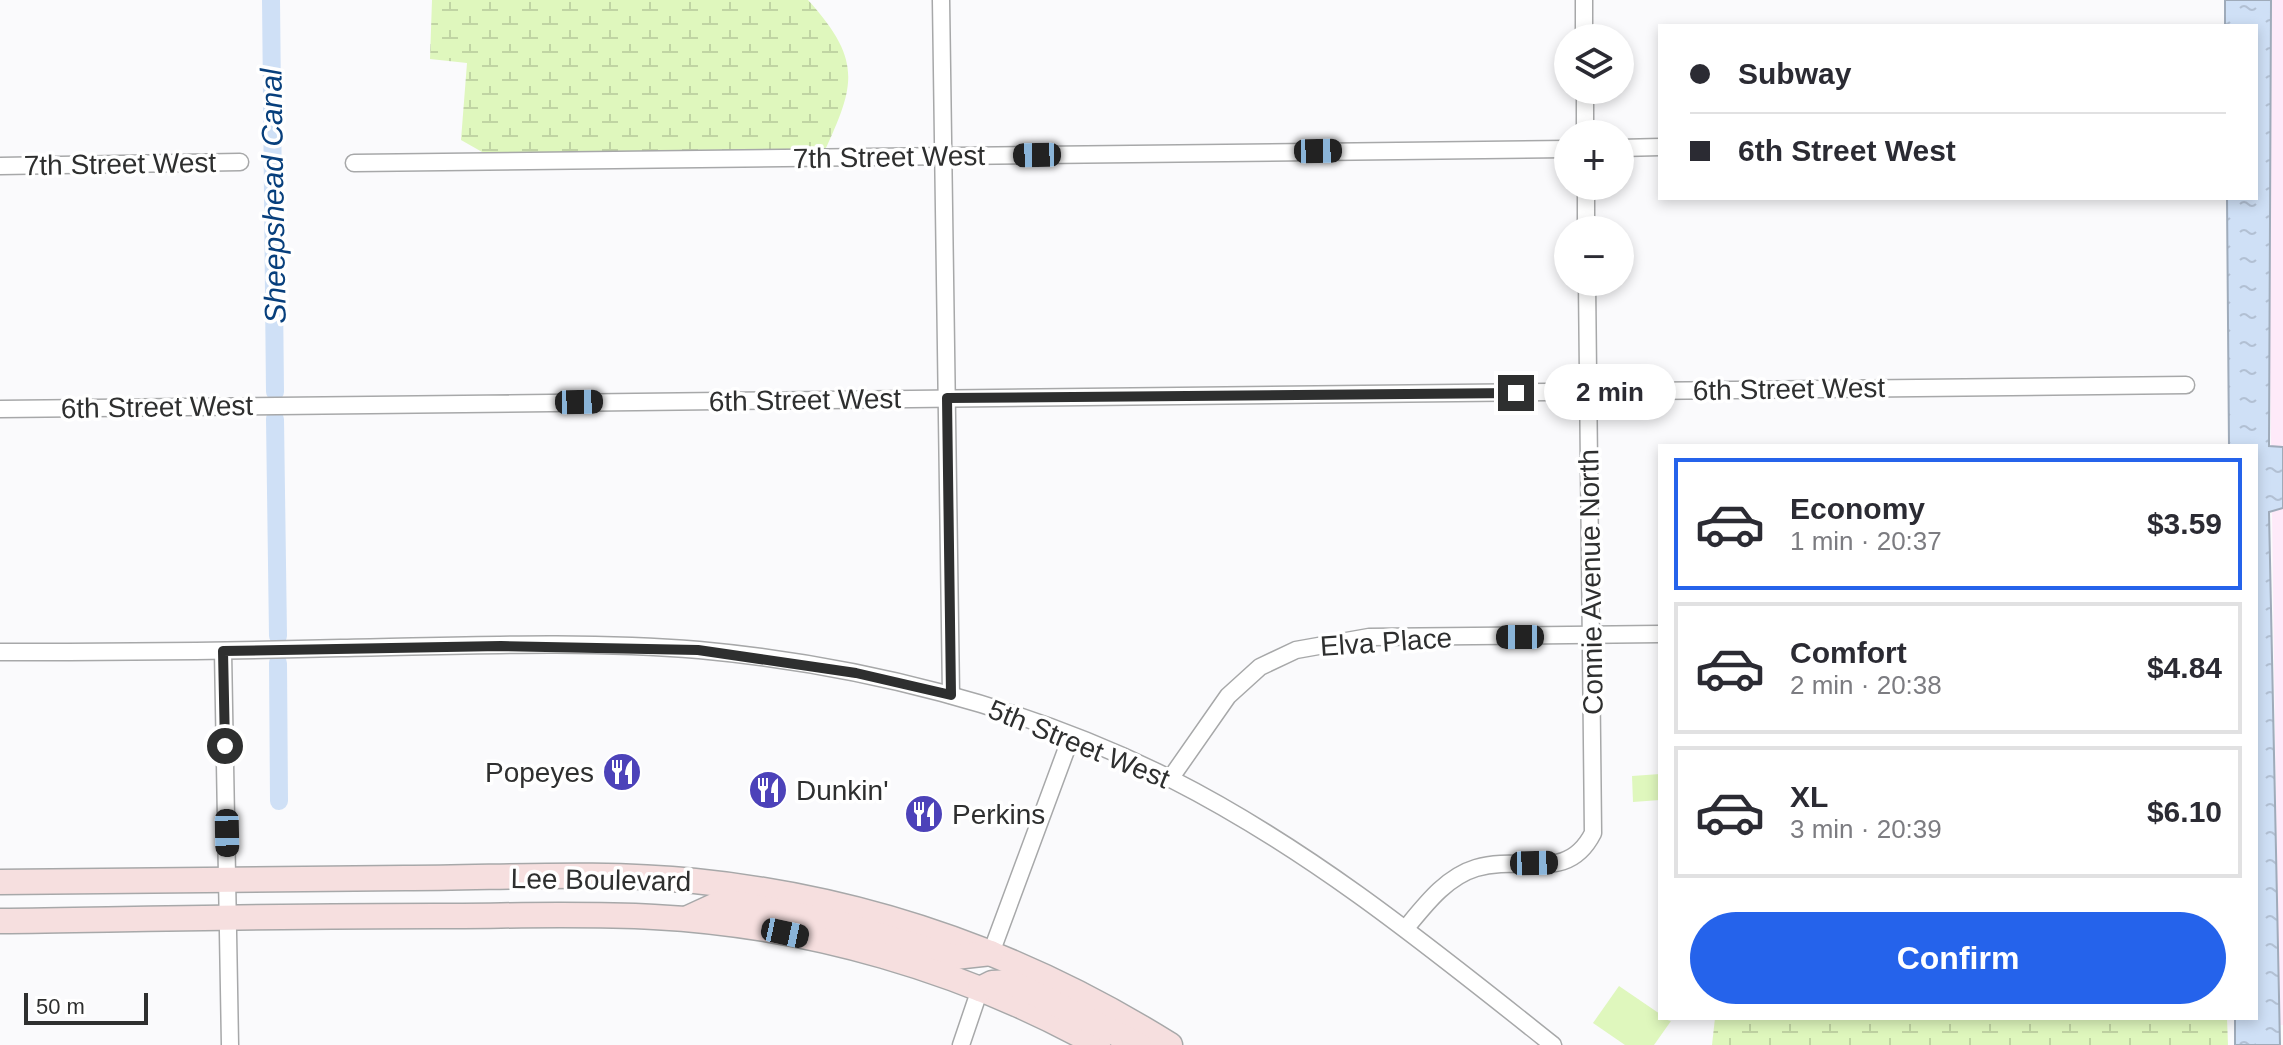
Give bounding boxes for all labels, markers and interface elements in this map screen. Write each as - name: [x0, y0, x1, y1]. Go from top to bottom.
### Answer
- map controls: [1554, 24, 1634, 296]
- button: layers: [1554, 24, 1634, 104]
- text: Subway: [1738, 57, 1851, 90]
- water label: Sheepshead Canal: [254, 67, 292, 324]
- button: +: [1554, 120, 1634, 200]
- text: 6th Street West: [1738, 134, 1956, 167]
- car: [1294, 139, 1342, 163]
- street label: 7th Street West: [793, 140, 986, 174]
- car: [1013, 143, 1061, 167]
- street label: 7th Street West: [24, 147, 217, 181]
- button: −: [1554, 216, 1634, 296]
- callout: 2 min: [1544, 365, 1676, 421]
- street label: 6th Street West: [1693, 372, 1886, 406]
- route end: [1498, 375, 1534, 411]
- text: 2 min: [1576, 377, 1644, 407]
- street label: 6th Street West: [709, 383, 902, 417]
- street label: 6th Street West: [61, 390, 254, 424]
- car: [555, 390, 603, 414]
- street label: Connie Avenue North: [1573, 449, 1609, 715]
- icon: car: [1694, 488, 1766, 560]
- text: Economy: [1790, 492, 1925, 525]
- text: $3.59: [2147, 507, 2222, 540]
- text: 1 min · 20:37: [1790, 526, 1942, 556]
- street label: Elva Place: [1319, 622, 1453, 662]
- car: [1496, 625, 1544, 649]
- icon: car: [1694, 632, 1766, 704]
- text: Comfort: [1790, 636, 1907, 669]
- text: $4.84: [2147, 651, 2222, 684]
- text: 2 min · 20:38: [1790, 670, 1942, 700]
- street label: 5th Street West: [984, 694, 1174, 795]
- route start: [207, 728, 243, 764]
- restaurant icon: Popeyes: [601, 751, 643, 793]
- place label: Popeyes: [485, 757, 594, 788]
- restaurant icon: Dunkin': [747, 769, 789, 811]
- place label: Dunkin': [796, 775, 889, 806]
- icon: car: [1694, 776, 1766, 848]
- text: XL: [1790, 780, 1828, 813]
- restaurant icon: Perkins: [903, 793, 945, 835]
- text: $6.10: [2147, 795, 2222, 828]
- place label: Perkins: [952, 799, 1045, 830]
- car: [215, 809, 239, 857]
- text: 3 min · 20:39: [1790, 814, 1942, 844]
- car: [1510, 851, 1558, 875]
- street label: Lee Boulevard: [510, 863, 692, 897]
- button: Confirm: [1690, 912, 2226, 1004]
- car: [759, 916, 811, 950]
- scale bar: [24, 989, 148, 1025]
- text: 50 m: [36, 994, 85, 1019]

